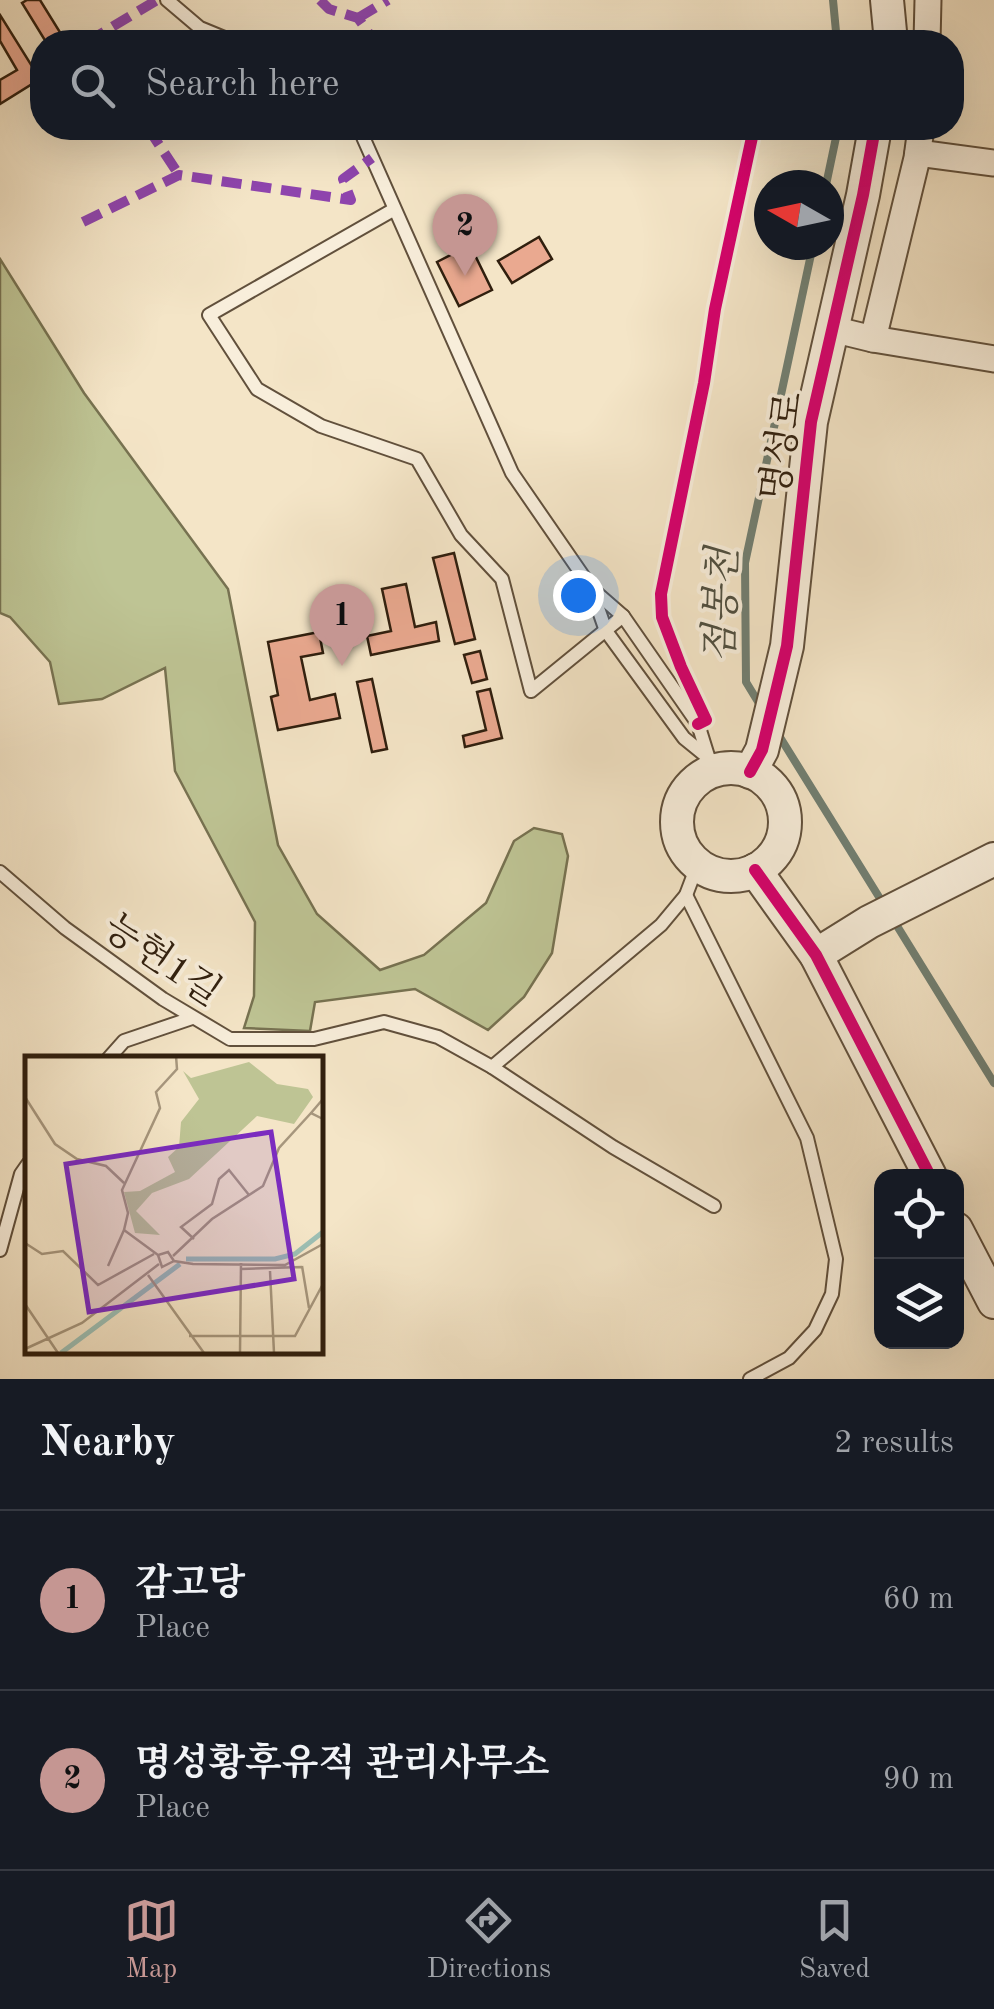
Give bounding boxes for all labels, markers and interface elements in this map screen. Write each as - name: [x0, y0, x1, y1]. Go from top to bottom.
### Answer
- search box: [30, 30, 964, 140]
- icon: search: [65, 58, 120, 113]
- text: Search here: [145, 66, 340, 104]
- north arrow: [754, 170, 844, 260]
- pin: 2: [432, 194, 498, 276]
- street label: 명성로: [754, 389, 810, 504]
- water label: 점봉천: [697, 544, 746, 664]
- your location: [553, 570, 604, 621]
- pin: 1: [310, 584, 374, 666]
- street label: 능현1길: [96, 905, 229, 1014]
- inset map: [25, 1056, 322, 1354]
- map controls: [874, 1169, 964, 1349]
- button: locate: [874, 1169, 964, 1259]
- button: layers: [874, 1259, 964, 1349]
- text: Nearby: [40, 1423, 176, 1465]
- text: 2 results: [834, 1428, 954, 1460]
- text: 감고당: [135, 1566, 245, 1604]
- text: 1: [63, 1584, 82, 1616]
- text: 60 m: [883, 1584, 954, 1616]
- text: Place: [135, 1613, 210, 1645]
- text: 명성황후유적 관리사무소: [135, 1746, 549, 1784]
- text: 2: [63, 1764, 82, 1796]
- text: 90 m: [883, 1764, 954, 1796]
- text: Place: [135, 1793, 210, 1825]
- tab: Map: [124, 1893, 179, 1988]
- tab: Directions: [427, 1893, 551, 1988]
- tab: Saved: [799, 1893, 870, 1988]

